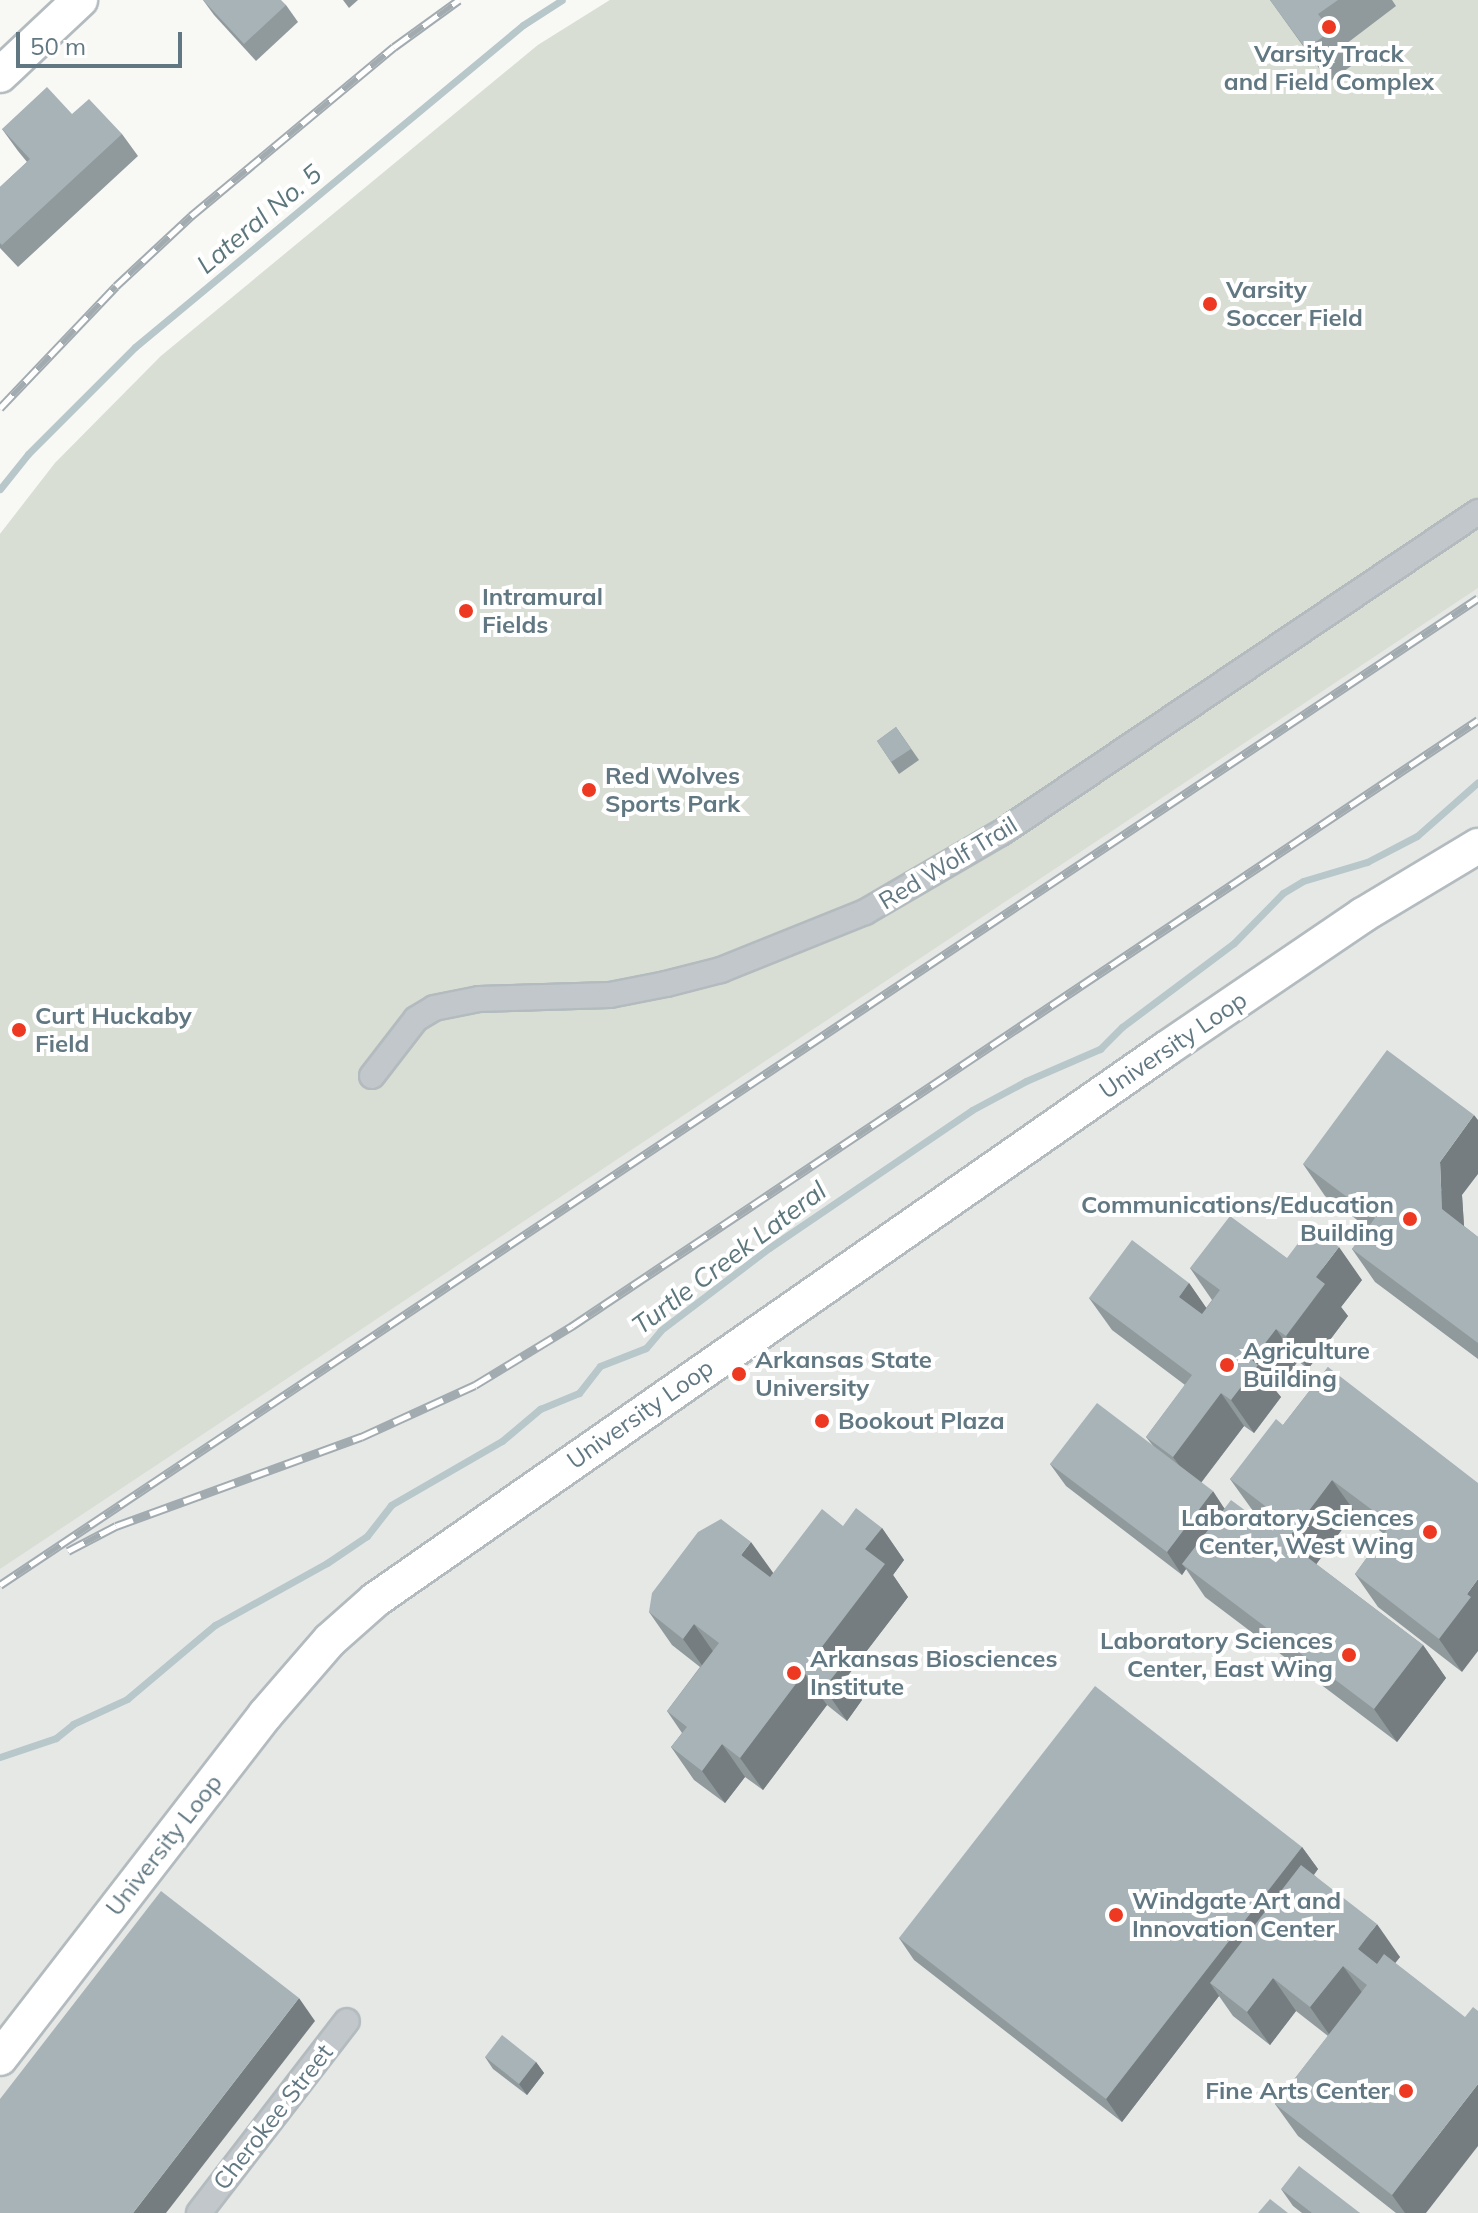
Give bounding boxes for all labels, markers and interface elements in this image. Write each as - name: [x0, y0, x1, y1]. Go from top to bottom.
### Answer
- scale bar: [20, 16, 186, 66]
- marker: Varsity Track and Field Complex: [1320, 18, 1338, 36]
- text: 50 m: [30, 31, 86, 61]
- place label: Varsity Track and Field Complex: [1224, 40, 1434, 96]
- water label: Lateral No. 5: [190, 158, 328, 280]
- place label: Varsity Soccer Field: [1226, 276, 1363, 332]
- marker: Varsity Soccer Field: [1201, 295, 1219, 313]
- place label: Intramural Fields: [482, 583, 603, 639]
- marker: Intramural Fields: [457, 602, 475, 620]
- place label: Red Wolves Sports Park: [605, 762, 740, 818]
- marker: Red Wolves Sports Park: [580, 781, 598, 799]
- street label: Red Wolf Trail: [874, 810, 1022, 916]
- street label: University Loop: [1094, 985, 1252, 1105]
- place label: Curt Huckaby Field: [35, 1002, 192, 1058]
- marker: Curt Huckaby Field: [10, 1021, 28, 1039]
- water label: Turtle Creek Lateral: [626, 1175, 832, 1341]
- place label: Communications/Education Building: [1081, 1191, 1394, 1247]
- marker: Communications/Education Building: [1401, 1210, 1419, 1228]
- place label: Agriculture Building: [1243, 1337, 1370, 1393]
- place label: Arkansas State University: [755, 1346, 932, 1402]
- street label: University Loop: [562, 1353, 718, 1475]
- marker: Agriculture Building: [1218, 1356, 1236, 1374]
- marker: Arkansas State University: [730, 1365, 748, 1383]
- place label: Bookout Plaza: [838, 1407, 1005, 1435]
- marker: Bookout Plaza: [813, 1412, 831, 1430]
- place label: Laboratory Sciences Center, West Wing: [1181, 1504, 1414, 1560]
- marker: Laboratory Sciences Center, West Wing: [1421, 1523, 1439, 1541]
- place label: Laboratory Sciences Center, East Wing: [1100, 1627, 1333, 1683]
- place label: Arkansas Biosciences Institute: [810, 1645, 1057, 1701]
- marker: Laboratory Sciences Center, East Wing: [1340, 1646, 1358, 1664]
- marker: Arkansas Biosciences Institute: [785, 1664, 803, 1682]
- street label: University Loop: [100, 1769, 228, 1921]
- place label: Windgate Art and Innovation Center: [1132, 1887, 1341, 1943]
- marker: Windgate Art and Innovation Center: [1107, 1906, 1125, 1924]
- street label: Cherokee Street: [207, 2039, 339, 2195]
- place label: Fine Arts Center: [1205, 2077, 1390, 2105]
- marker: Fine Arts Center: [1397, 2082, 1415, 2100]

